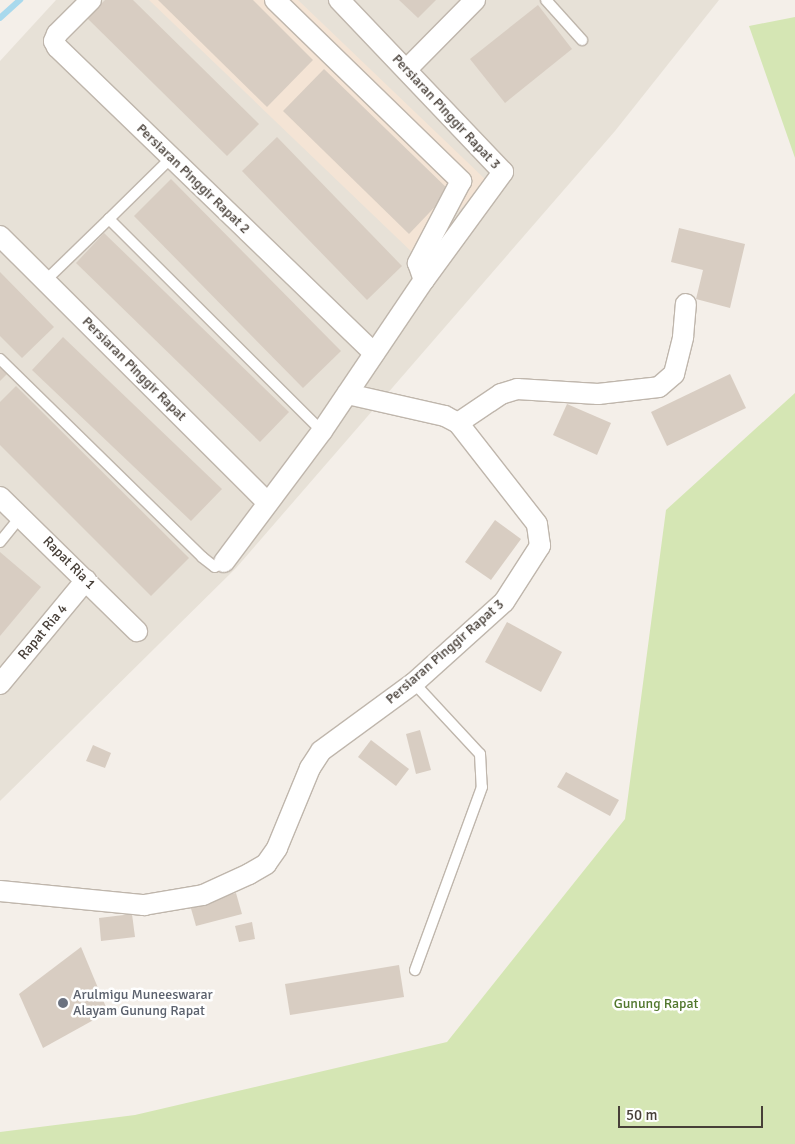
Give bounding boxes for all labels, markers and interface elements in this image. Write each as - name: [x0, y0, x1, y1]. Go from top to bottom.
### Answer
- street label: Persiaran Pinggir Rapat 3: [388, 51, 504, 173]
- street label: Persiaran Pinggir Rapat 2: [133, 120, 253, 238]
- street label: Persiaran Pinggir Rapat: [78, 313, 190, 425]
- street label: Rapat Ria 1: [39, 533, 99, 593]
- street label: Persiaran Pinggir Rapat 3: [382, 596, 508, 708]
- street label: Rapat Ria 4: [15, 601, 71, 663]
- place label: Arulmigu Muneeswarar Alayam Gunung Rapat: [73, 987, 213, 1020]
- park label: Gunung Rapat: [614, 996, 698, 1012]
- marker: Arulmigu Muneeswarar Alayam Gunung Rapat: [57, 997, 69, 1009]
- scale bar: [620, 1096, 765, 1128]
- text: 50 m: [626, 1106, 657, 1124]

